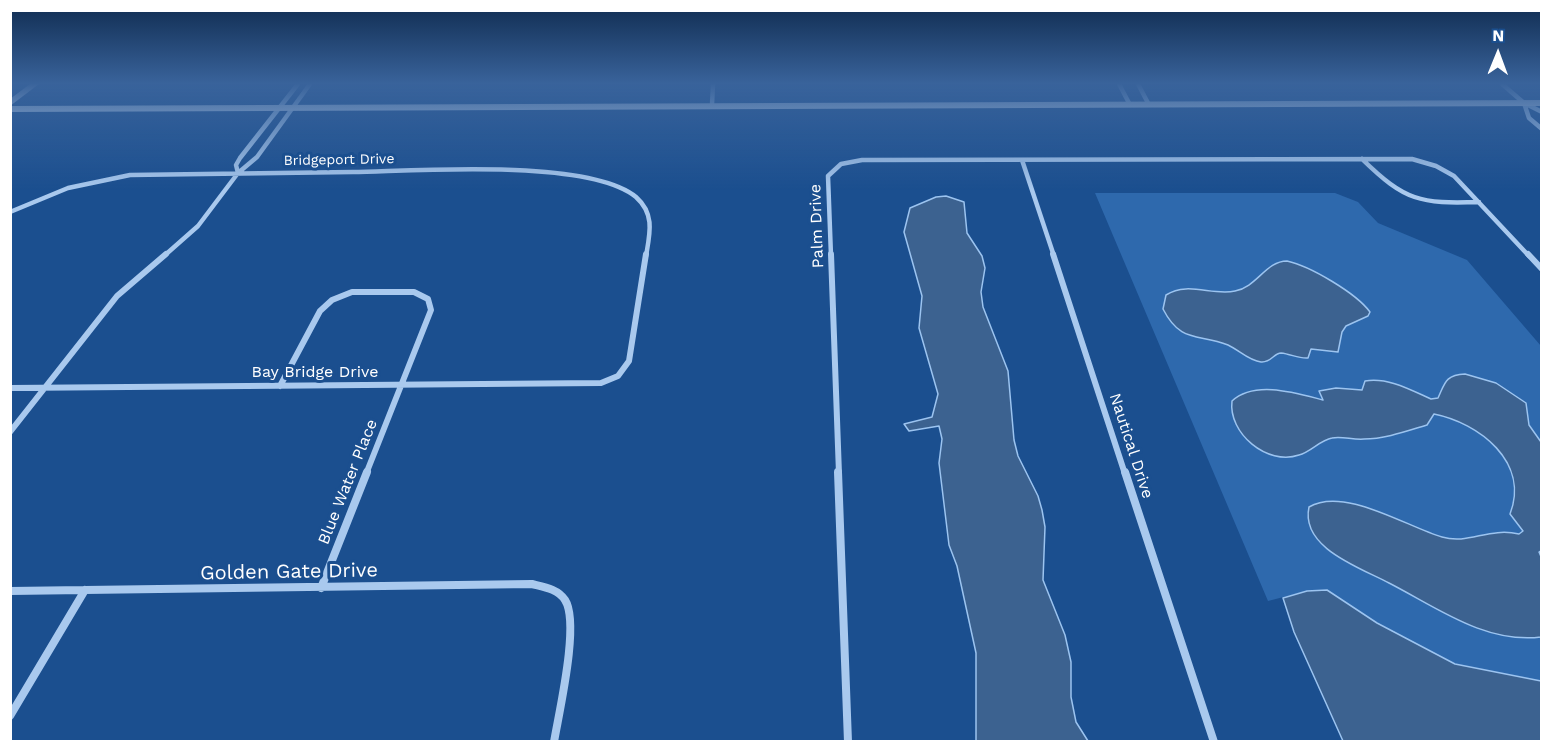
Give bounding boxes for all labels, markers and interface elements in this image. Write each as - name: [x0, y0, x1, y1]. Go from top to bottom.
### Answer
- north arrow: [1468, 24, 1528, 84]
- text: N: [1492, 26, 1504, 45]
- street label: Bridgeport Drive: [283, 151, 395, 169]
- street label: Palm Drive: [806, 184, 828, 268]
- street label: Bay Bridge Drive: [251, 362, 379, 382]
- street label: Nautical Drive: [1105, 391, 1157, 501]
- street label: Blue Water Place: [314, 417, 382, 547]
- street label: Golden Gate Drive: [200, 558, 378, 586]

